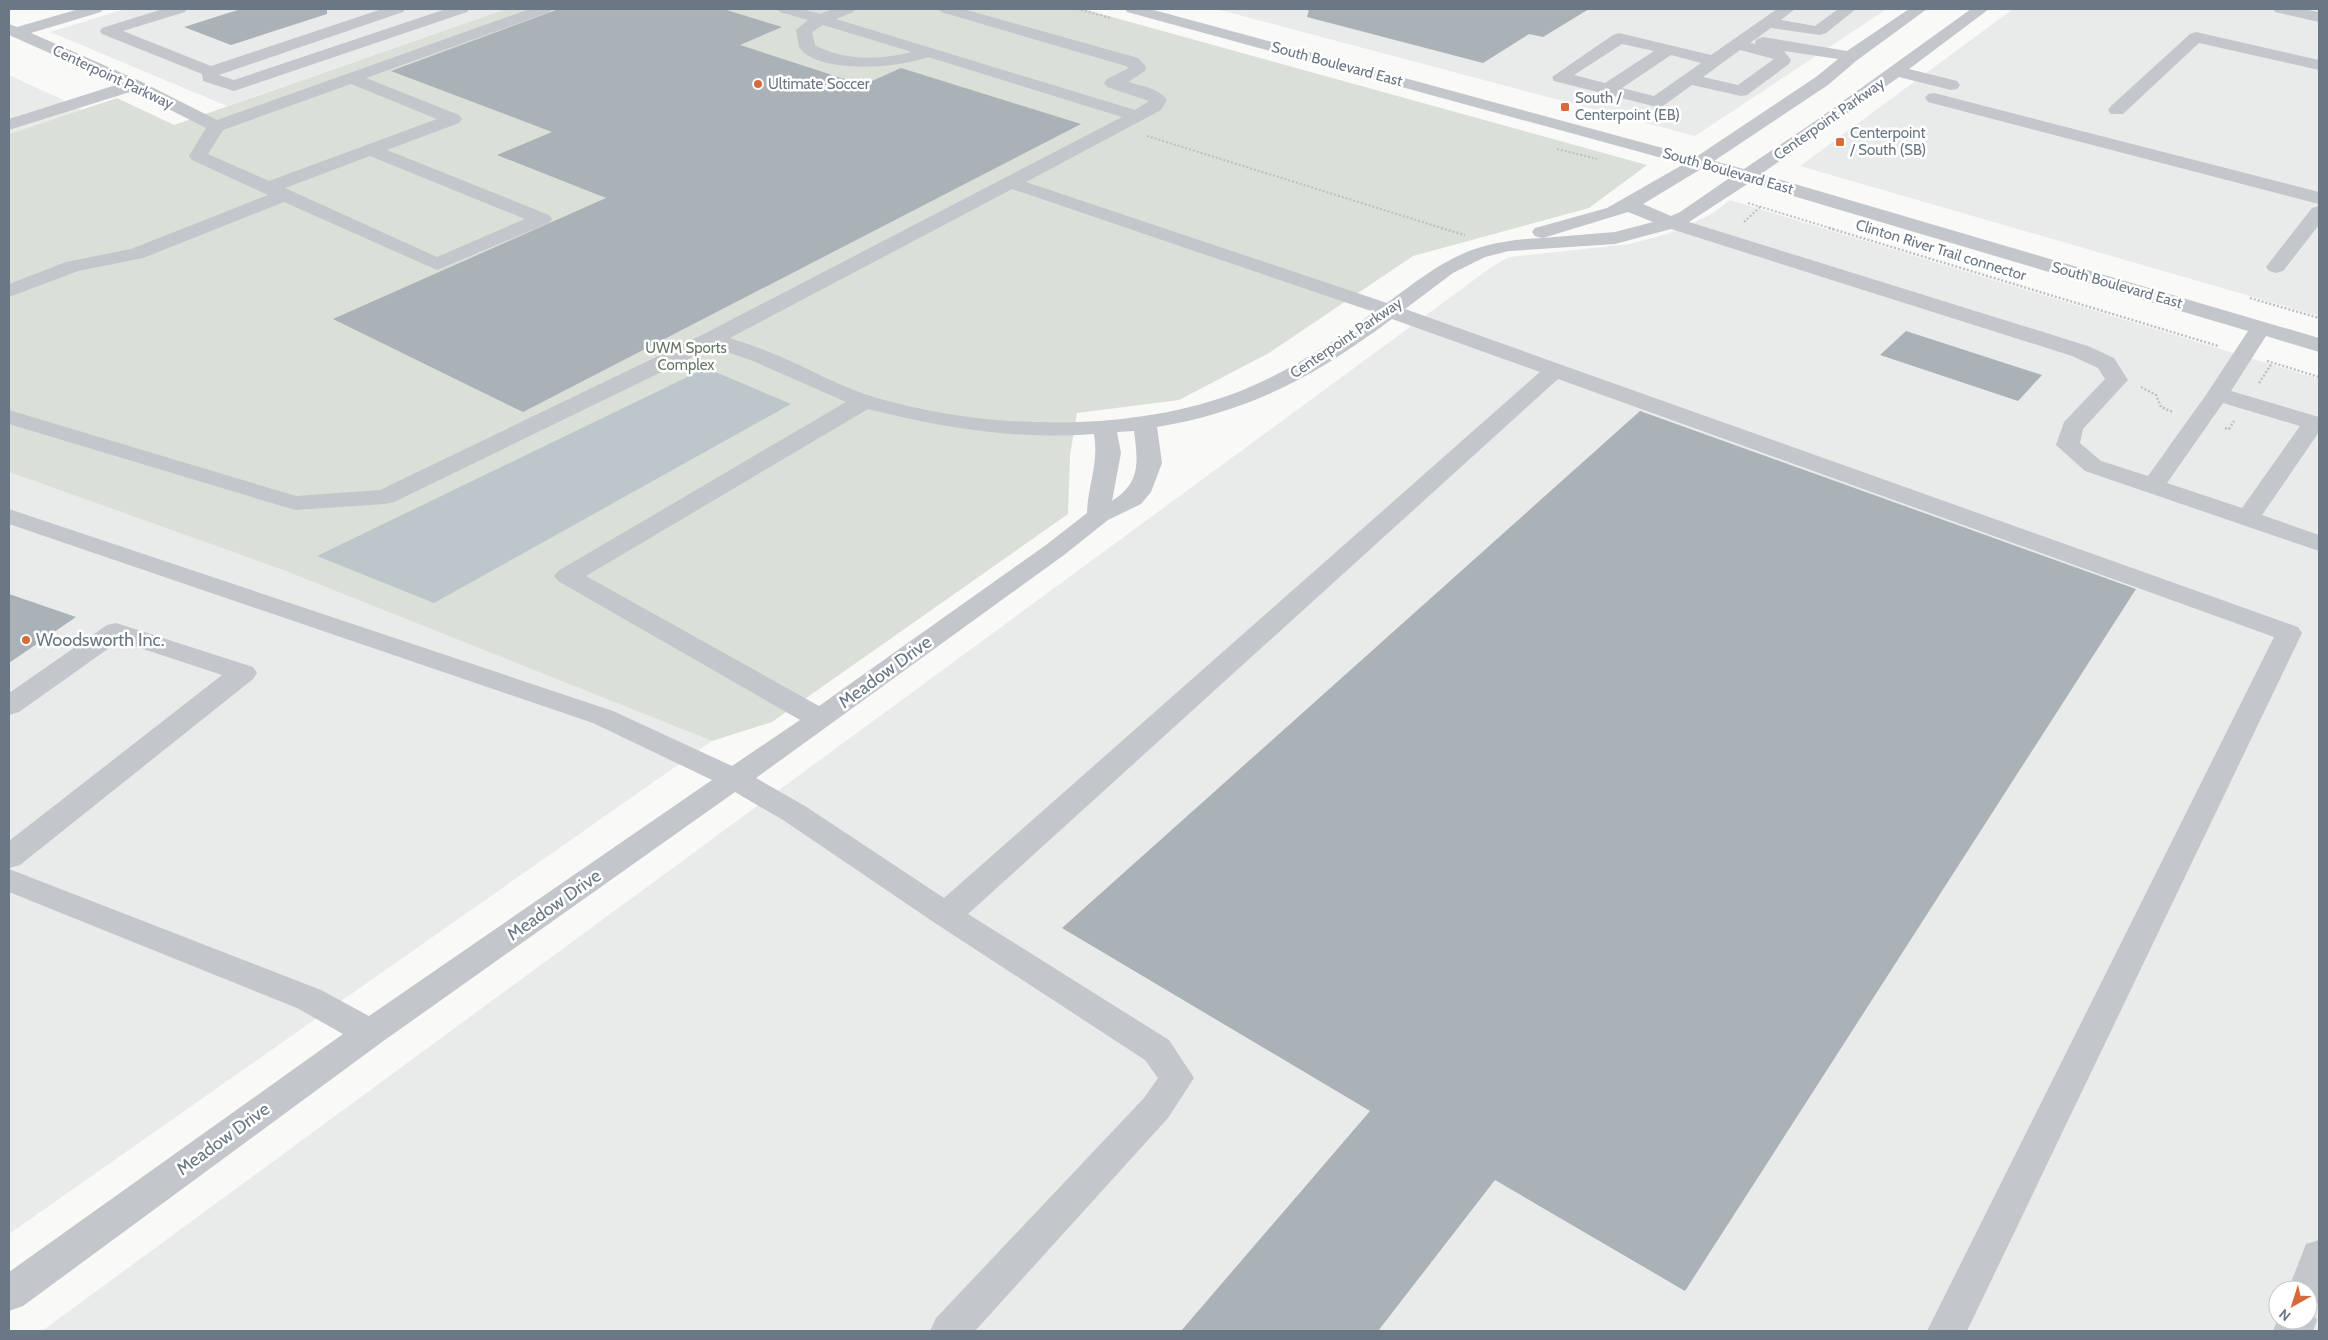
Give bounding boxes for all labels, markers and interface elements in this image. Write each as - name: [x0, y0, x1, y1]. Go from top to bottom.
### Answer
- street label: South Boulevard East: [1269, 38, 1405, 90]
- street label: Centerpoint Parkway: [50, 41, 177, 113]
- street label: Centerpoint Parkway: [1770, 74, 1888, 164]
- place label: Ultimate Soccer: [768, 75, 870, 93]
- marker: Ultimate Soccer: [752, 78, 764, 90]
- place label: South / Centerpoint (EB): [1575, 89, 1680, 124]
- marker: South / Centerpoint (EB): [1559, 101, 1571, 113]
- place label: Centerpoint / South (SB): [1849, 124, 1926, 159]
- marker: Centerpoint / South (SB): [1834, 136, 1846, 148]
- street label: South Boulevard East: [1661, 144, 1795, 198]
- street label: Clinton River Trail connector: [1854, 215, 2029, 285]
- street label: South Boulevard East: [2050, 258, 2184, 312]
- street label: Centerpoint Parkway: [1287, 294, 1406, 382]
- park label: UWM Sports Complex: [645, 339, 727, 374]
- place label: Woodsworth Inc.: [36, 629, 164, 651]
- street label: Meadow Drive: [834, 631, 936, 713]
- marker: Woodsworth Inc.: [20, 634, 32, 646]
- street label: Meadow Drive: [503, 865, 605, 945]
- street label: Meadow Drive: [172, 1098, 274, 1180]
- north arrow: [2268, 1280, 2318, 1330]
- text: N: [2275, 1305, 2294, 1325]

